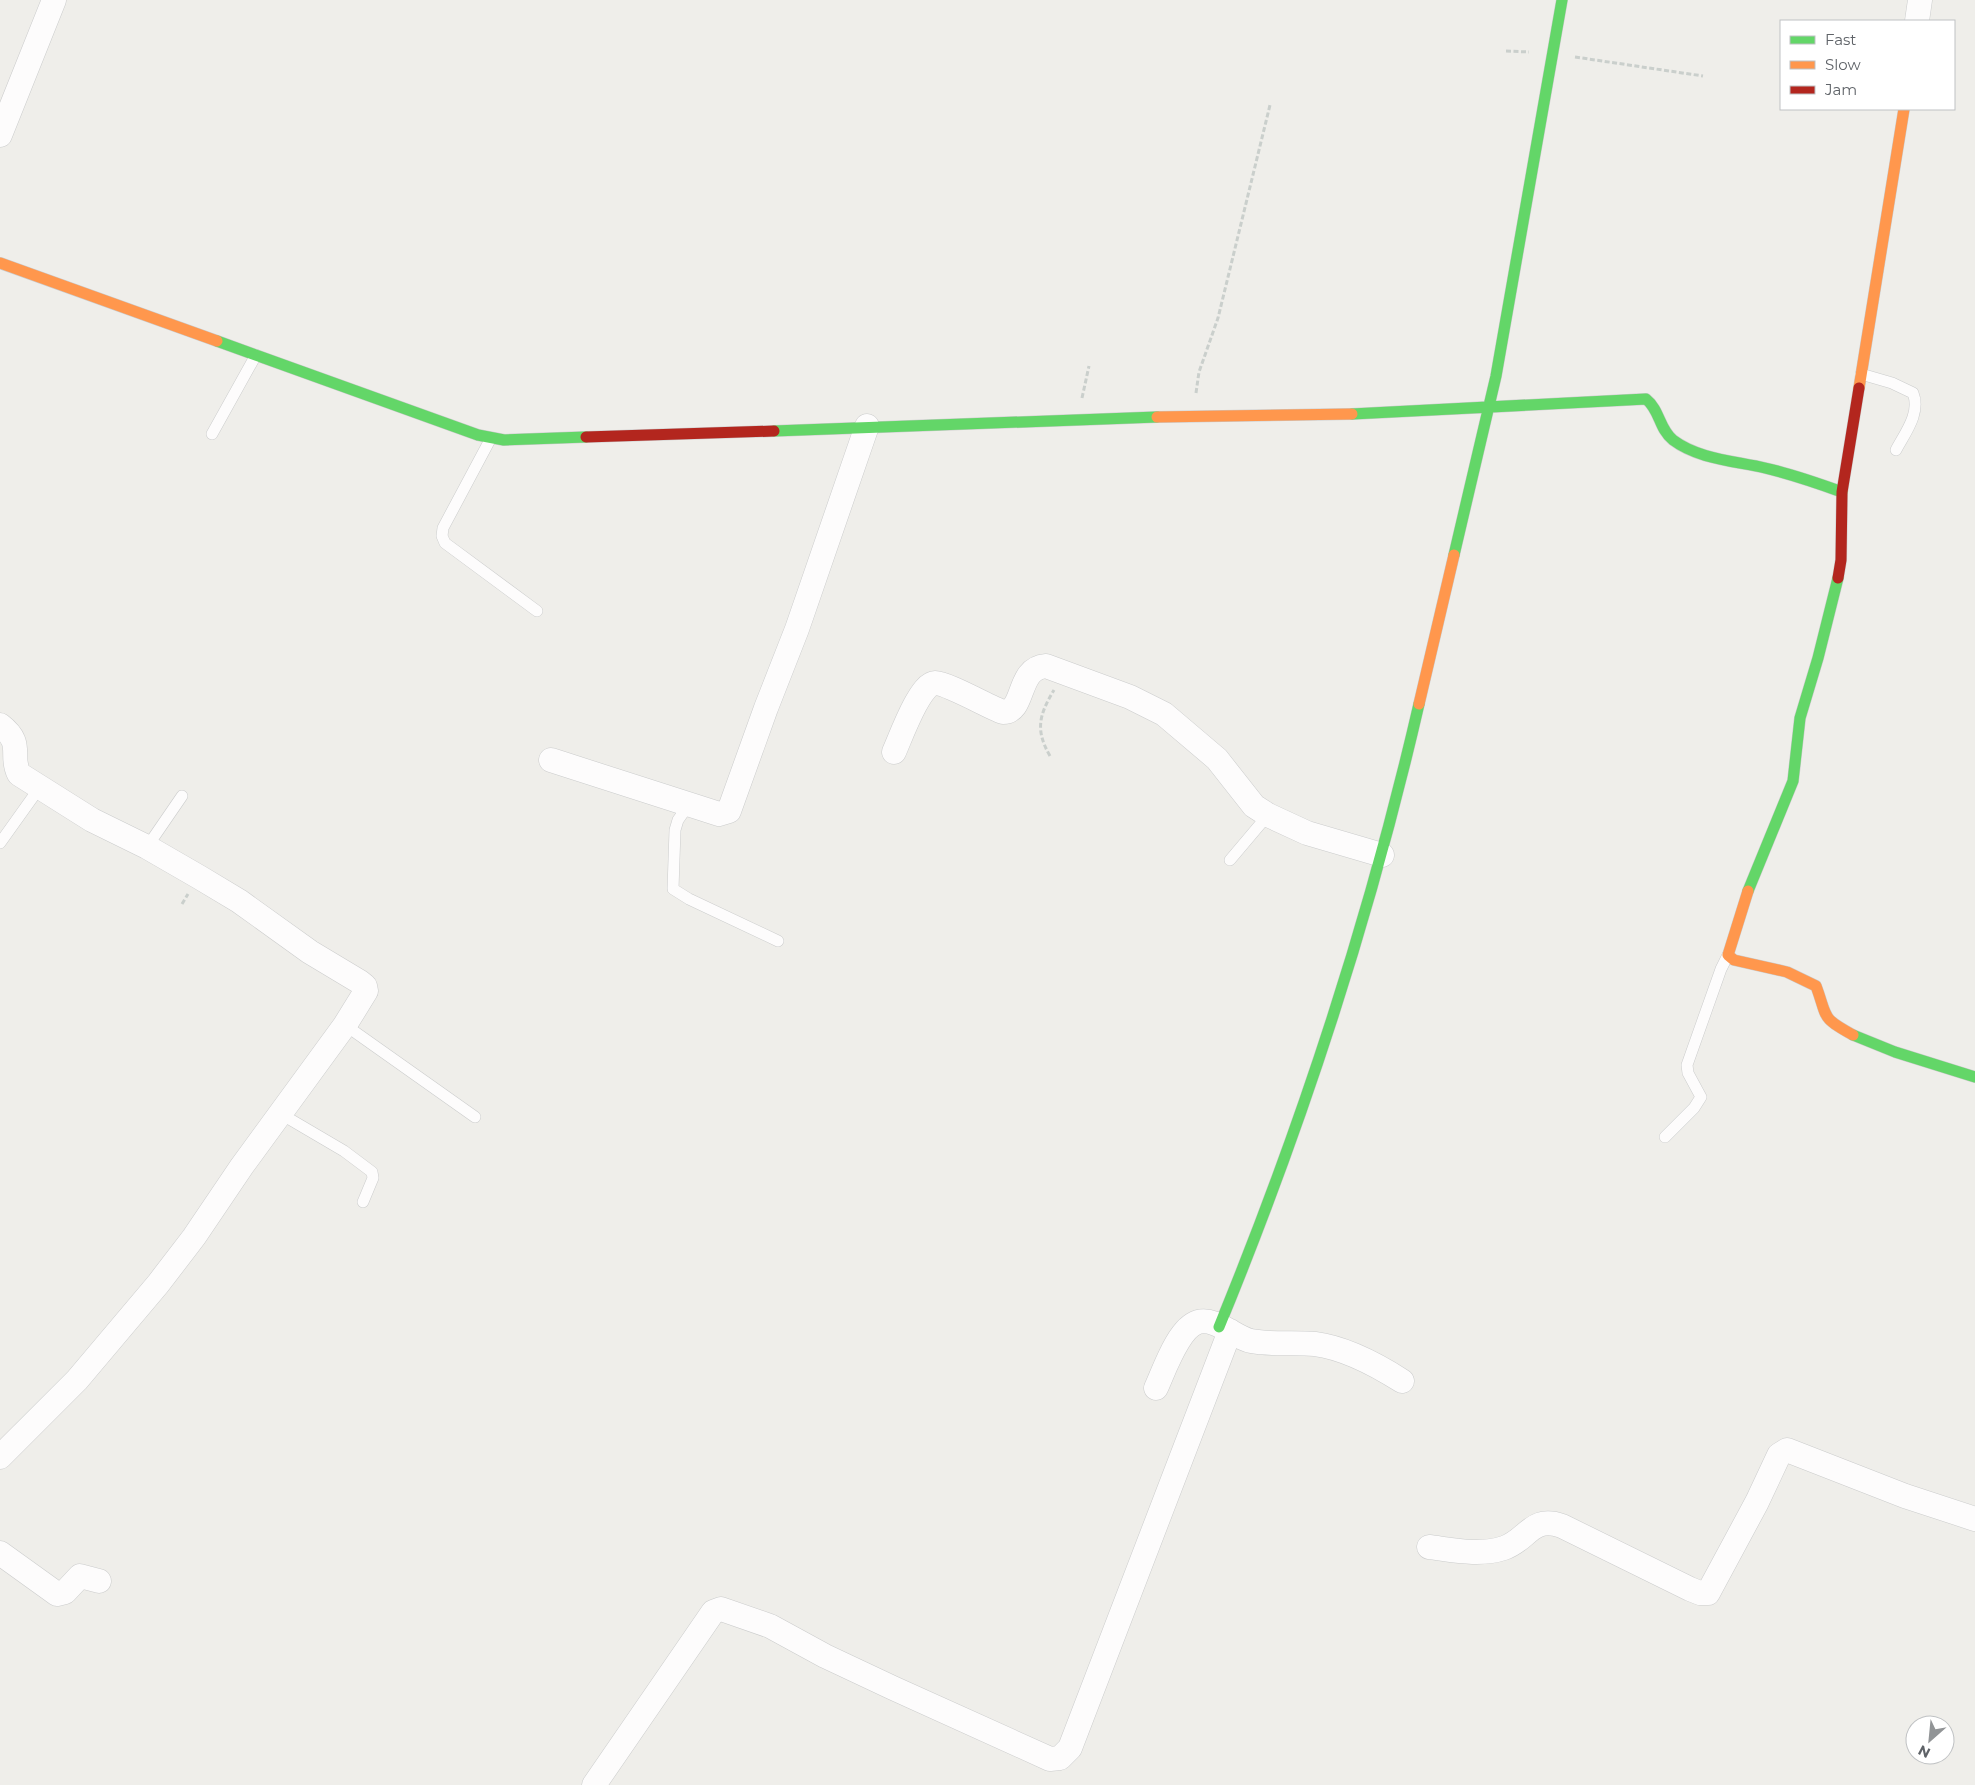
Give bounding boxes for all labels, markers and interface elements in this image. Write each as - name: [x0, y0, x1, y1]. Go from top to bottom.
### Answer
- legend: [1780, 20, 1955, 110]
- text: Fast: [1825, 30, 1856, 49]
- text: Slow: [1825, 55, 1861, 74]
- text: Jam: [1824, 80, 1857, 99]
- north arrow: [1905, 1715, 1955, 1765]
- text: N: [1915, 1741, 1933, 1762]

